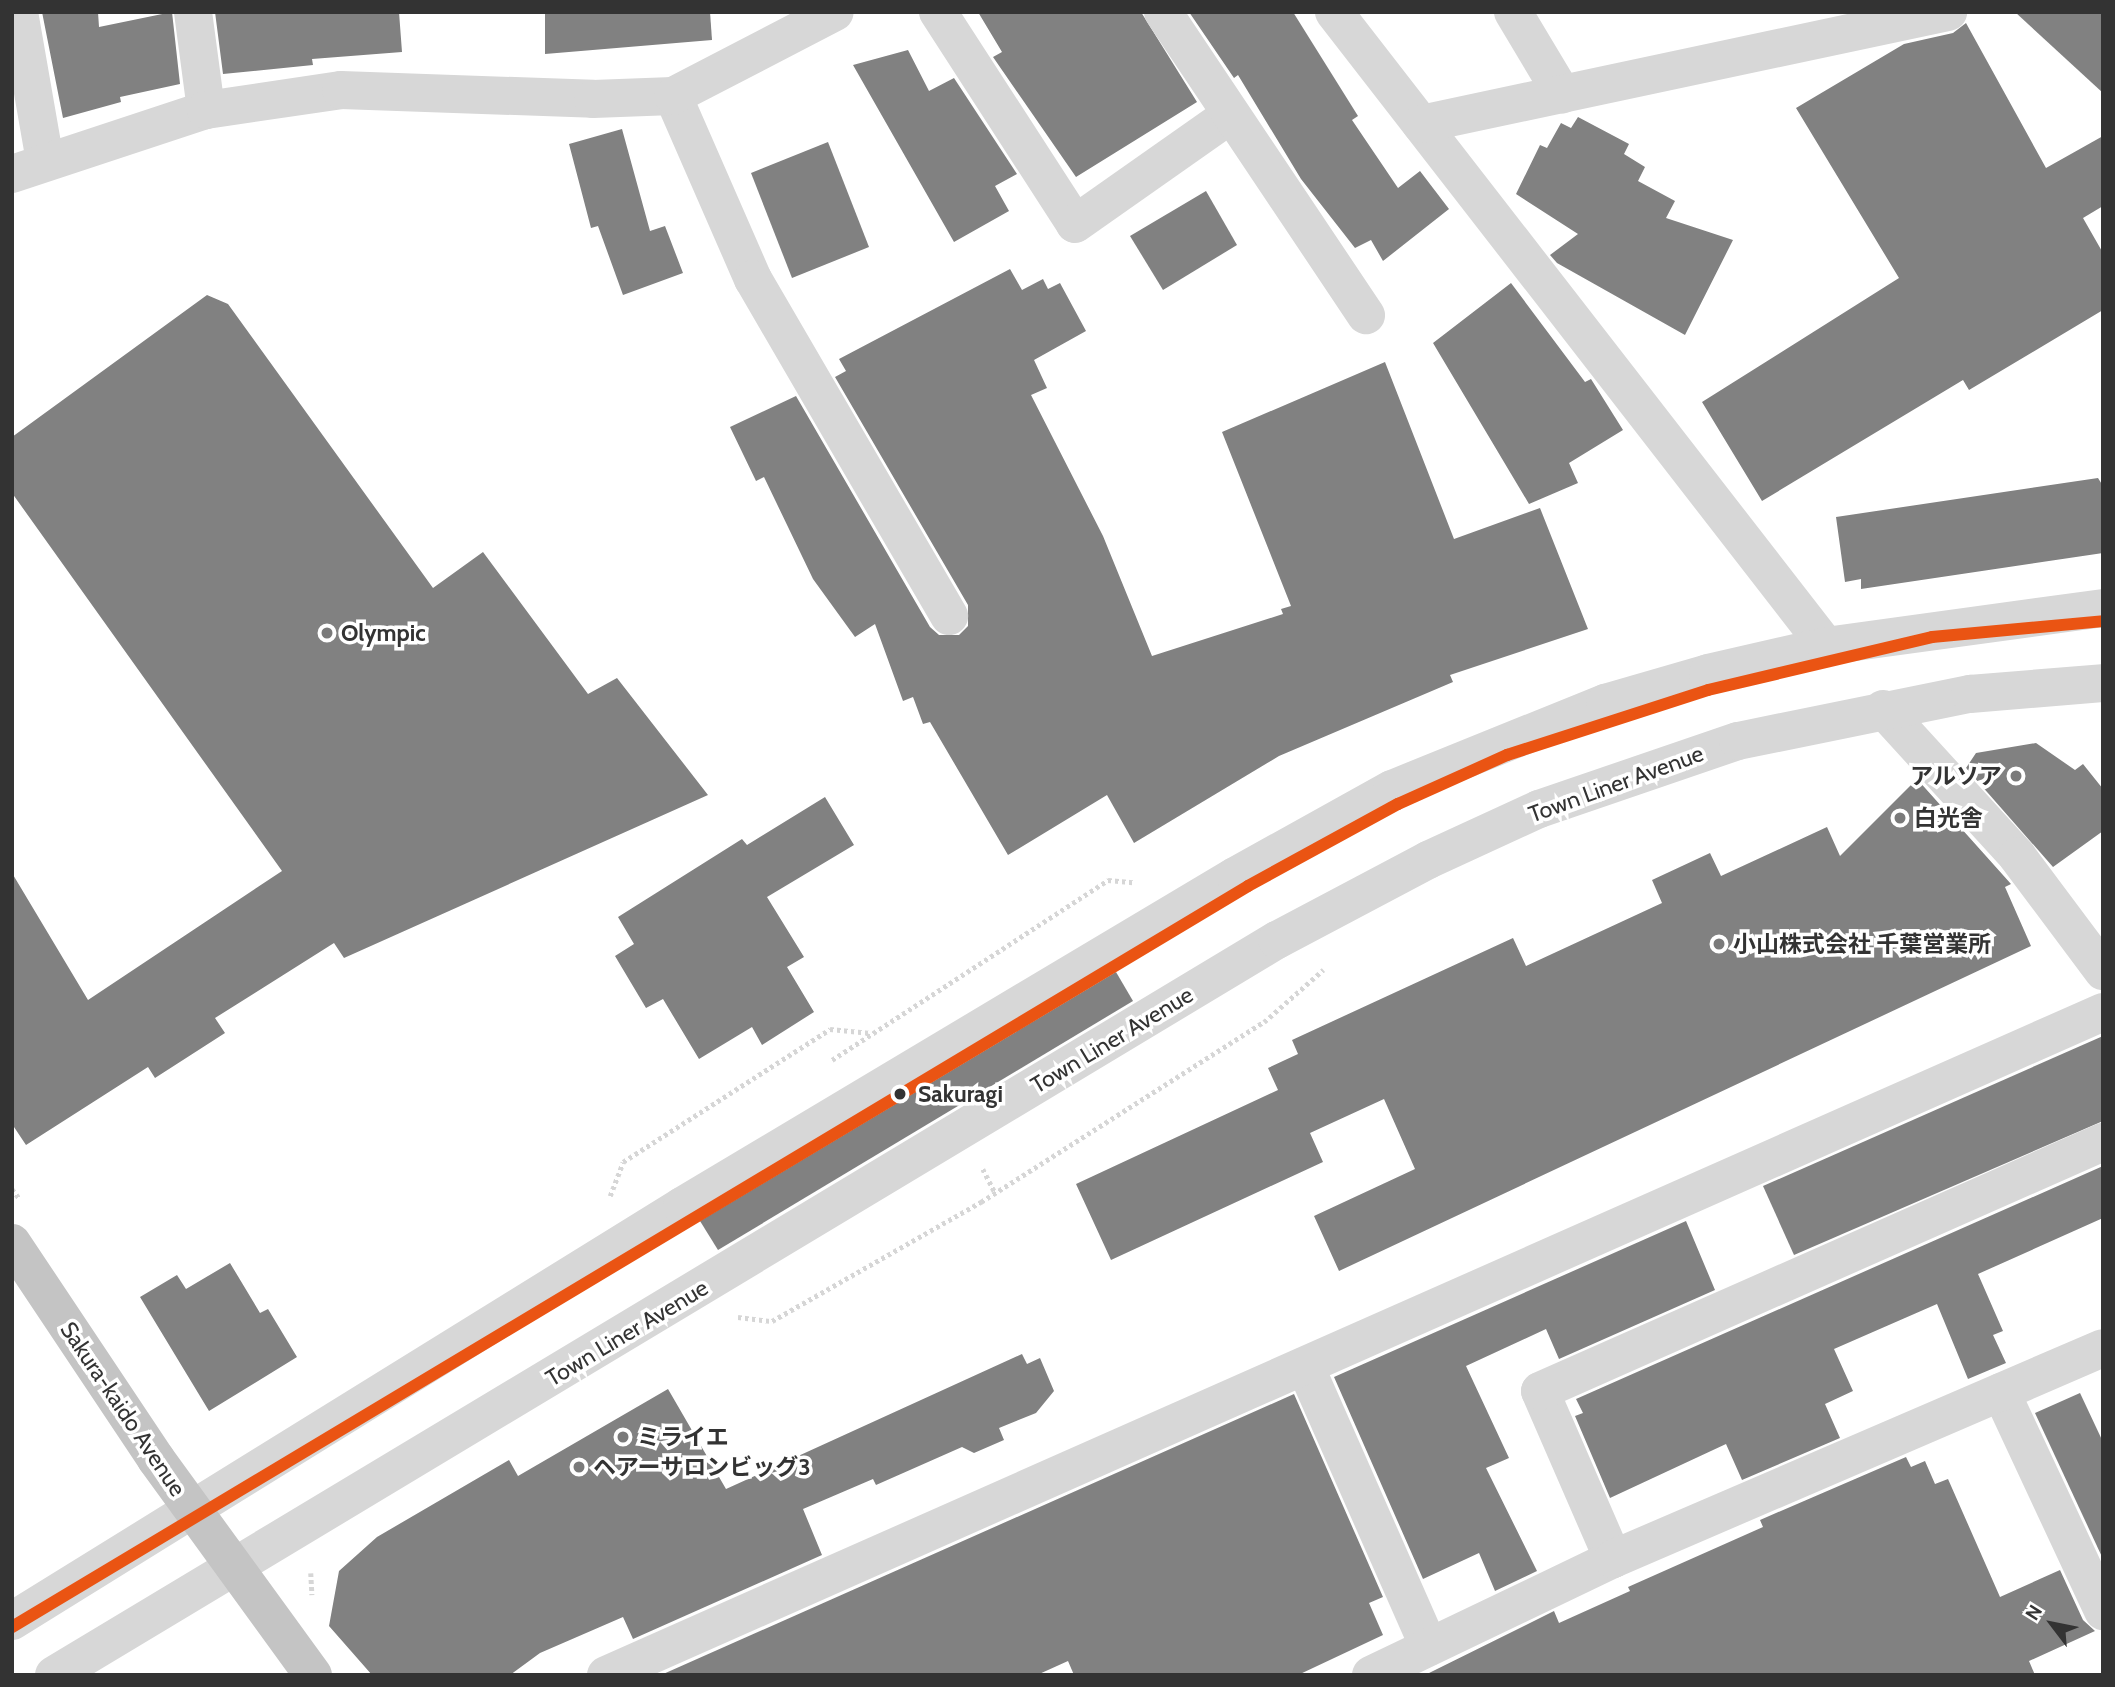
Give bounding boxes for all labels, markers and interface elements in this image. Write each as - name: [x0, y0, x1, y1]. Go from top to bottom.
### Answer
- place label: Olympic: [341, 619, 426, 647]
- marker: Olympic: [319, 625, 335, 641]
- street label: Town Liner Avenue: [1525, 740, 1707, 828]
- place label: アルソア: [1910, 762, 2002, 790]
- marker: アルソア: [2008, 768, 2024, 784]
- place label: 白光舎: [1914, 804, 1983, 832]
- marker: 白光舎: [1892, 810, 1908, 826]
- place label: 小山株式会社 千葉営業所: [1733, 930, 1991, 958]
- marker: 小山株式会社 千葉営業所: [1711, 936, 1727, 952]
- street label: Town Liner Avenue: [1026, 981, 1198, 1099]
- place label: Sakuragi: [918, 1080, 1003, 1108]
- marker: Sakuragi: [888, 1082, 912, 1106]
- street label: Town Liner Avenue: [541, 1274, 713, 1392]
- street label: Sakura-kaido Avenue: [54, 1317, 192, 1501]
- place label: ミライエ: [637, 1423, 729, 1451]
- marker: ミライエ: [615, 1429, 631, 1445]
- place label: ヘアーサロンビッグ3: [593, 1453, 811, 1481]
- marker: ヘアーサロンビッグ3: [571, 1459, 587, 1475]
- north arrow: [2017, 1589, 2087, 1659]
- text: N: [2020, 1601, 2047, 1624]

